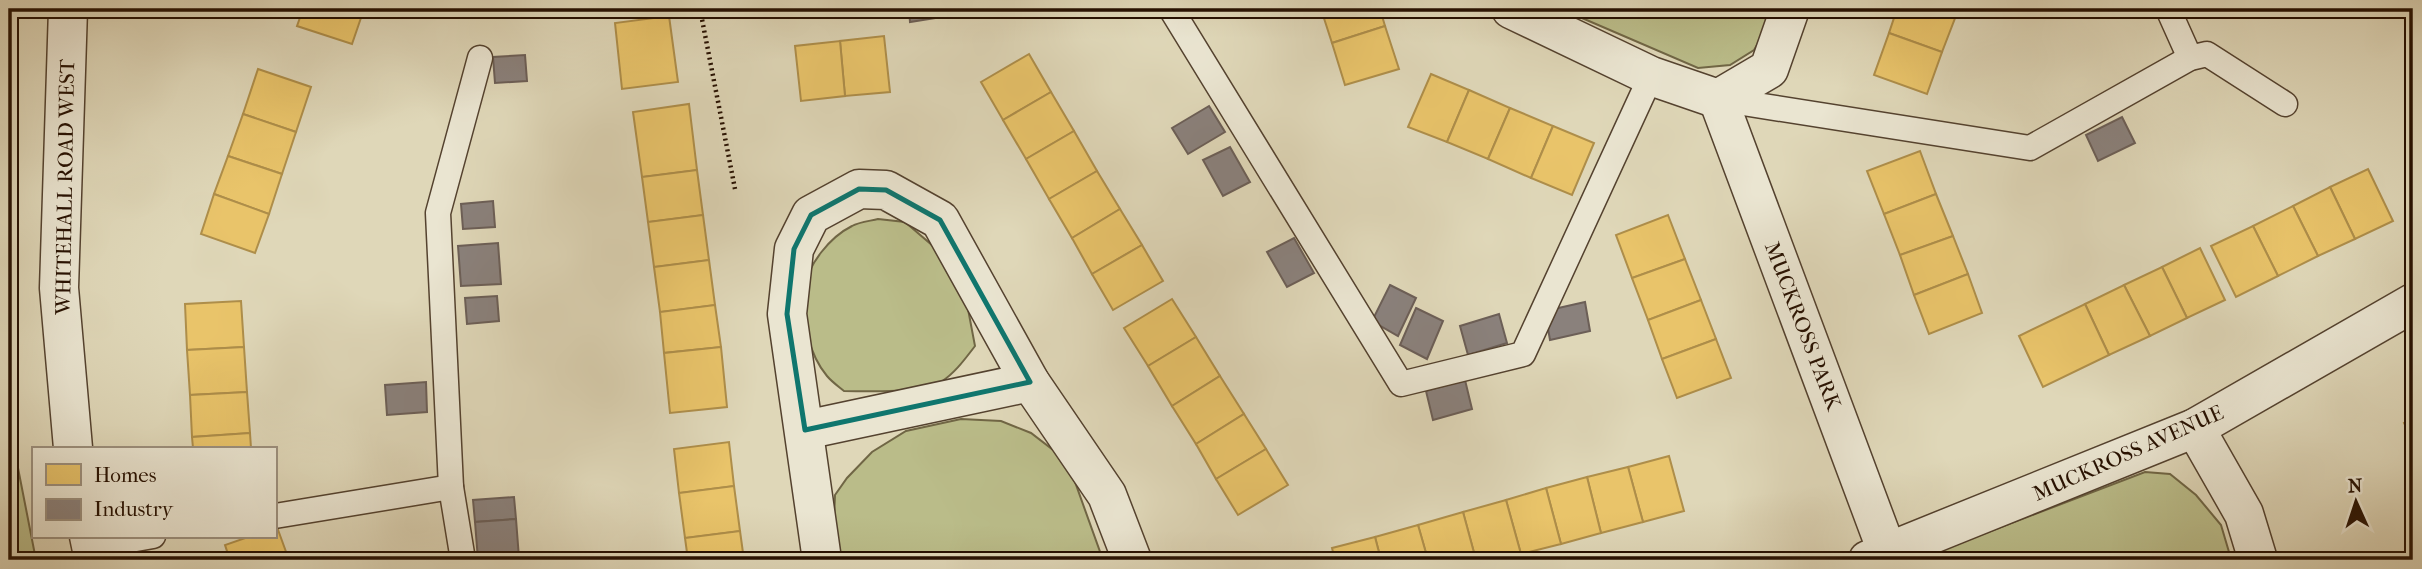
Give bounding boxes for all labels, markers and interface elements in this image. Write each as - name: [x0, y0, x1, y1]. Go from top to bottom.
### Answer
- street label: WHITEHALL ROAD WEST: [51, 58, 79, 316]
- street label: MUCKROSS PARK: [1760, 239, 1847, 415]
- street label: MUCKROSS AVENUE: [2029, 400, 2227, 506]
- legend: [32, 447, 276, 538]
- text: Homes: [94, 463, 157, 487]
- north arrow: [2320, 468, 2390, 538]
- text: N: [2347, 475, 2364, 497]
- text: Industry: [94, 497, 174, 521]

